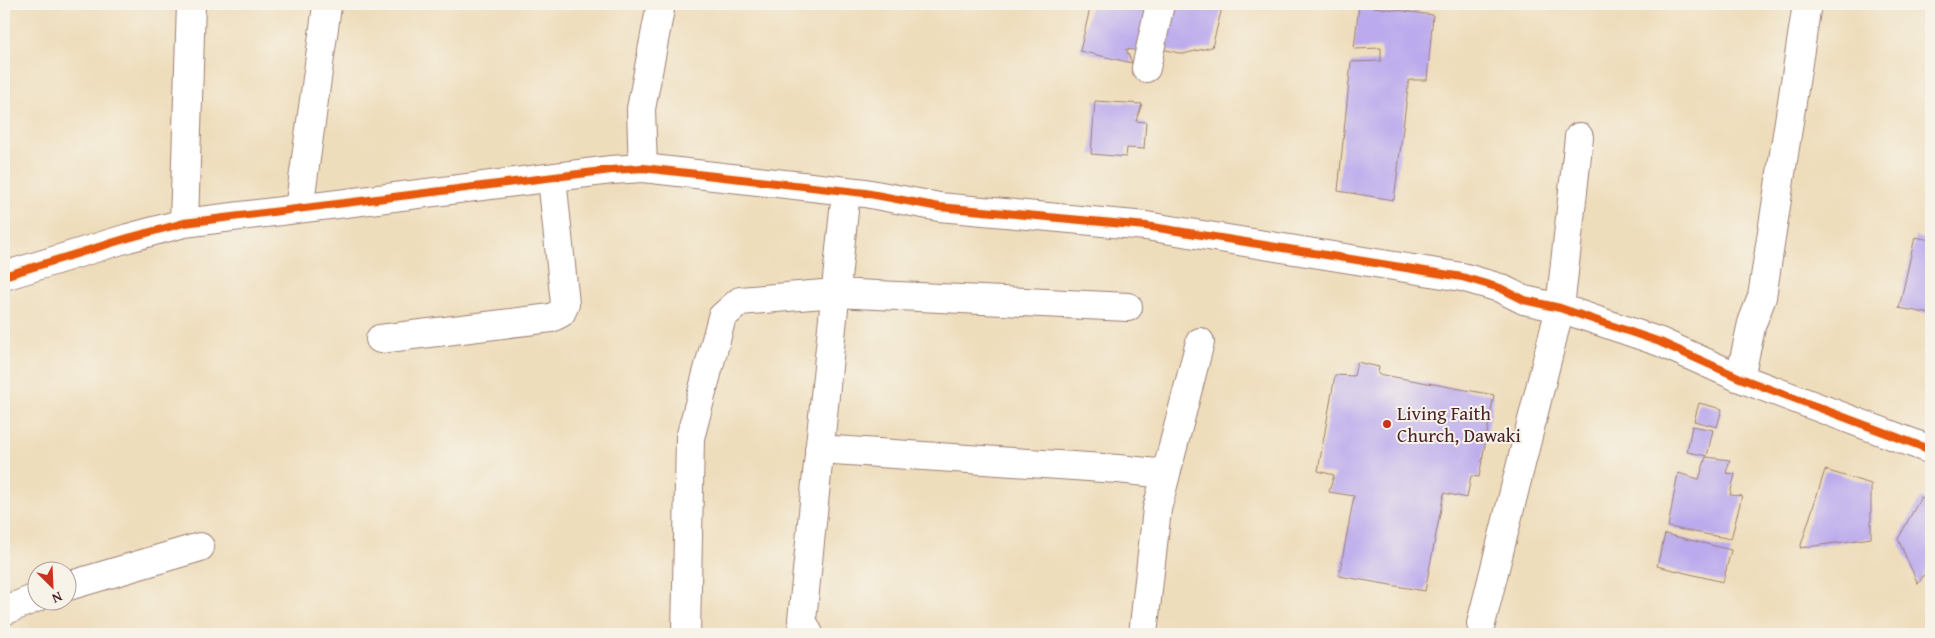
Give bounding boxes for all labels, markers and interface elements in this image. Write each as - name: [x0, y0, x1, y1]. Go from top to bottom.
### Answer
- place label: Living Faith Church, Dawaki: [1397, 399, 1521, 449]
- marker: Living Faith Church, Dawaki: [1381, 418, 1393, 430]
- north arrow: [28, 560, 78, 610]
- text: N: [48, 587, 66, 609]

